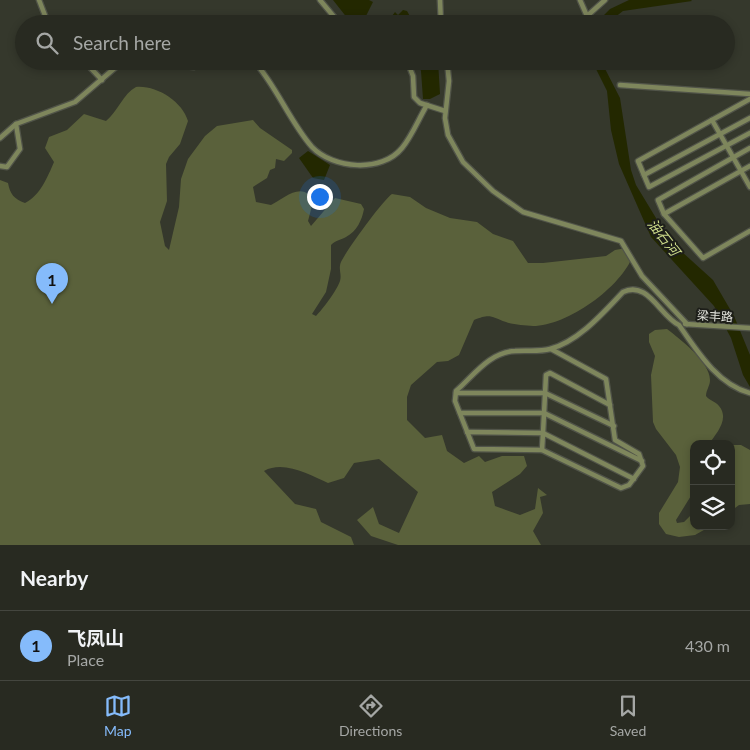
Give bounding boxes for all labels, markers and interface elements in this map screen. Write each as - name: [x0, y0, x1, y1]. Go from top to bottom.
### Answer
- search box: [15, 15, 735, 70]
- icon: search: [33, 29, 61, 57]
- text: Search here: [73, 31, 171, 54]
- your location: [307, 184, 333, 210]
- water label: 油石河: [644, 215, 685, 261]
- pin: 1: [36, 263, 68, 304]
- street label: 梁丰路: [697, 308, 733, 324]
- map controls: [690, 440, 735, 530]
- button: locate: [690, 440, 735, 485]
- button: layers: [690, 485, 735, 530]
- text: Nearby: [20, 565, 88, 590]
- text: 飞凤山: [67, 626, 124, 649]
- text: 1: [31, 636, 41, 655]
- text: 430 m: [685, 636, 730, 655]
- text: Place: [67, 650, 104, 669]
- tab: Map: [104, 692, 132, 739]
- tab: Directions: [339, 692, 402, 739]
- tab: Saved: [610, 692, 646, 739]

